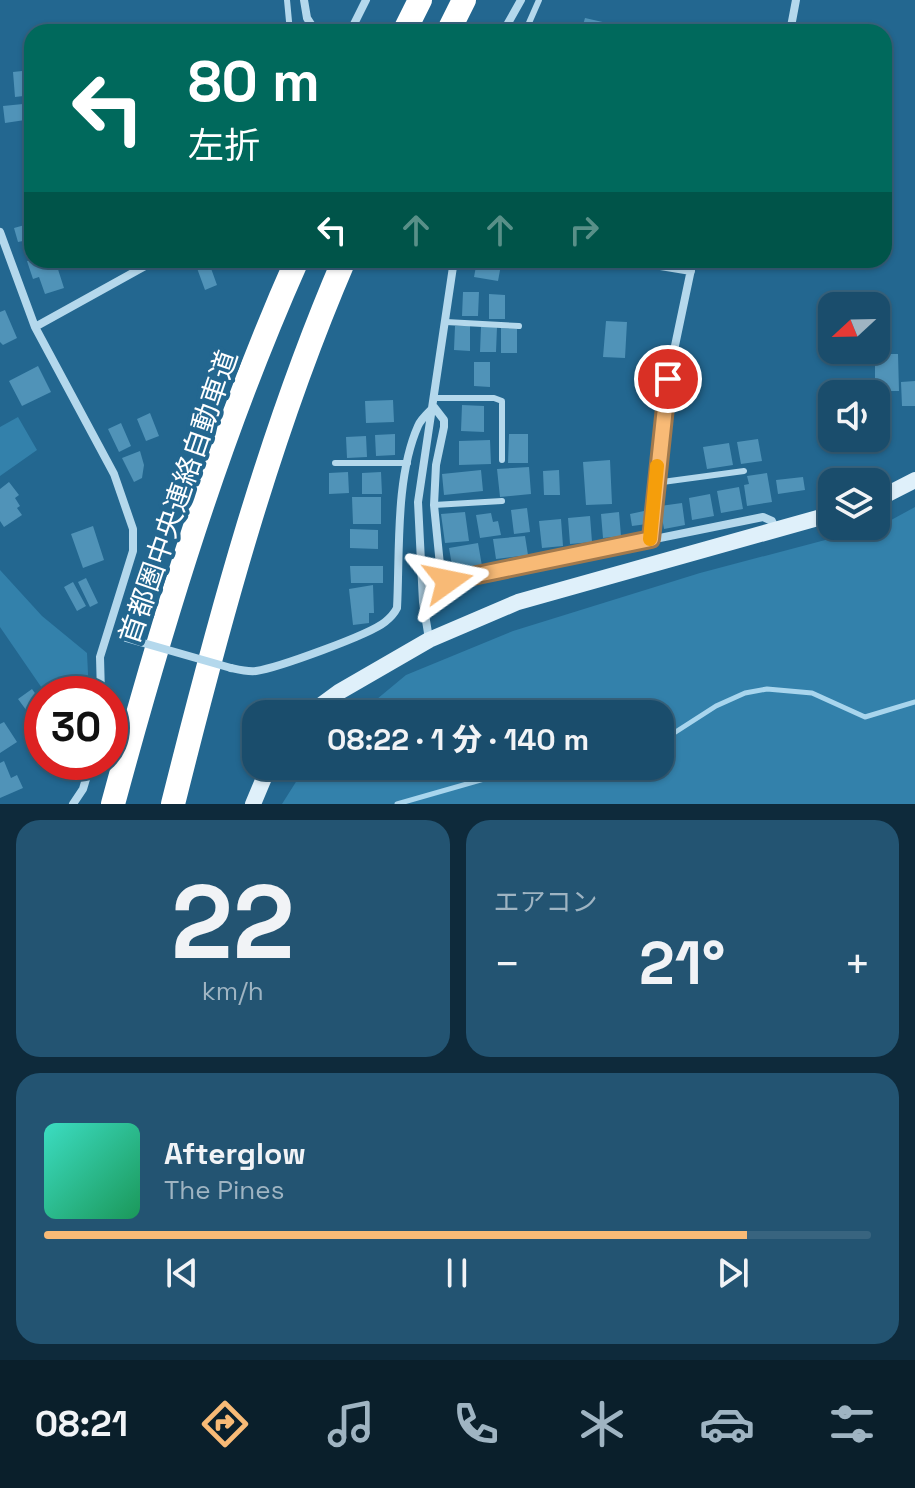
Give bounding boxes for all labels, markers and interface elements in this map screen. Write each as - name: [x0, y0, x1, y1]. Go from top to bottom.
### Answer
- text: 80 m: [188, 46, 320, 117]
- icon: left: [56, 56, 160, 160]
- text: 左折: [188, 123, 260, 169]
- icon: left: [310, 208, 354, 252]
- icon: ahead: [394, 208, 438, 252]
- icon: ahead: [478, 208, 522, 252]
- icon: right: [562, 208, 606, 252]
- north arrow: [818, 292, 890, 364]
- map controls: [818, 292, 890, 540]
- pin: [634, 345, 702, 413]
- street label: 首都圏中央連絡自動車道: [111, 346, 245, 648]
- icon: arrive: [646, 357, 690, 401]
- button: sound: [818, 380, 890, 452]
- button: layers: [818, 468, 890, 540]
- position arrow: [406, 539, 490, 623]
- speed limit sign: 30: [24, 676, 128, 780]
- text: 08:22 · 1 分 · 140 m: [327, 720, 589, 759]
- text: 22: [171, 856, 295, 988]
- text: エアコン: [494, 885, 598, 919]
- text: 21°: [639, 925, 725, 1002]
- text: −: [494, 936, 521, 992]
- text: +: [844, 936, 871, 992]
- text: km/h: [202, 974, 264, 1008]
- text: Afterglow: [164, 1134, 306, 1173]
- text: The Pines: [164, 1173, 284, 1207]
- icon: previous: [160, 1251, 204, 1295]
- icon: pause: [435, 1251, 479, 1295]
- icon: next: [711, 1251, 755, 1295]
- icon: directions: [197, 1396, 253, 1452]
- icon: music: [323, 1396, 379, 1452]
- icon: phone: [448, 1396, 504, 1452]
- icon: climate: [574, 1396, 630, 1452]
- icon: car: [699, 1396, 755, 1452]
- icon: filters: [824, 1396, 880, 1452]
- text: 08:21: [35, 1401, 128, 1447]

